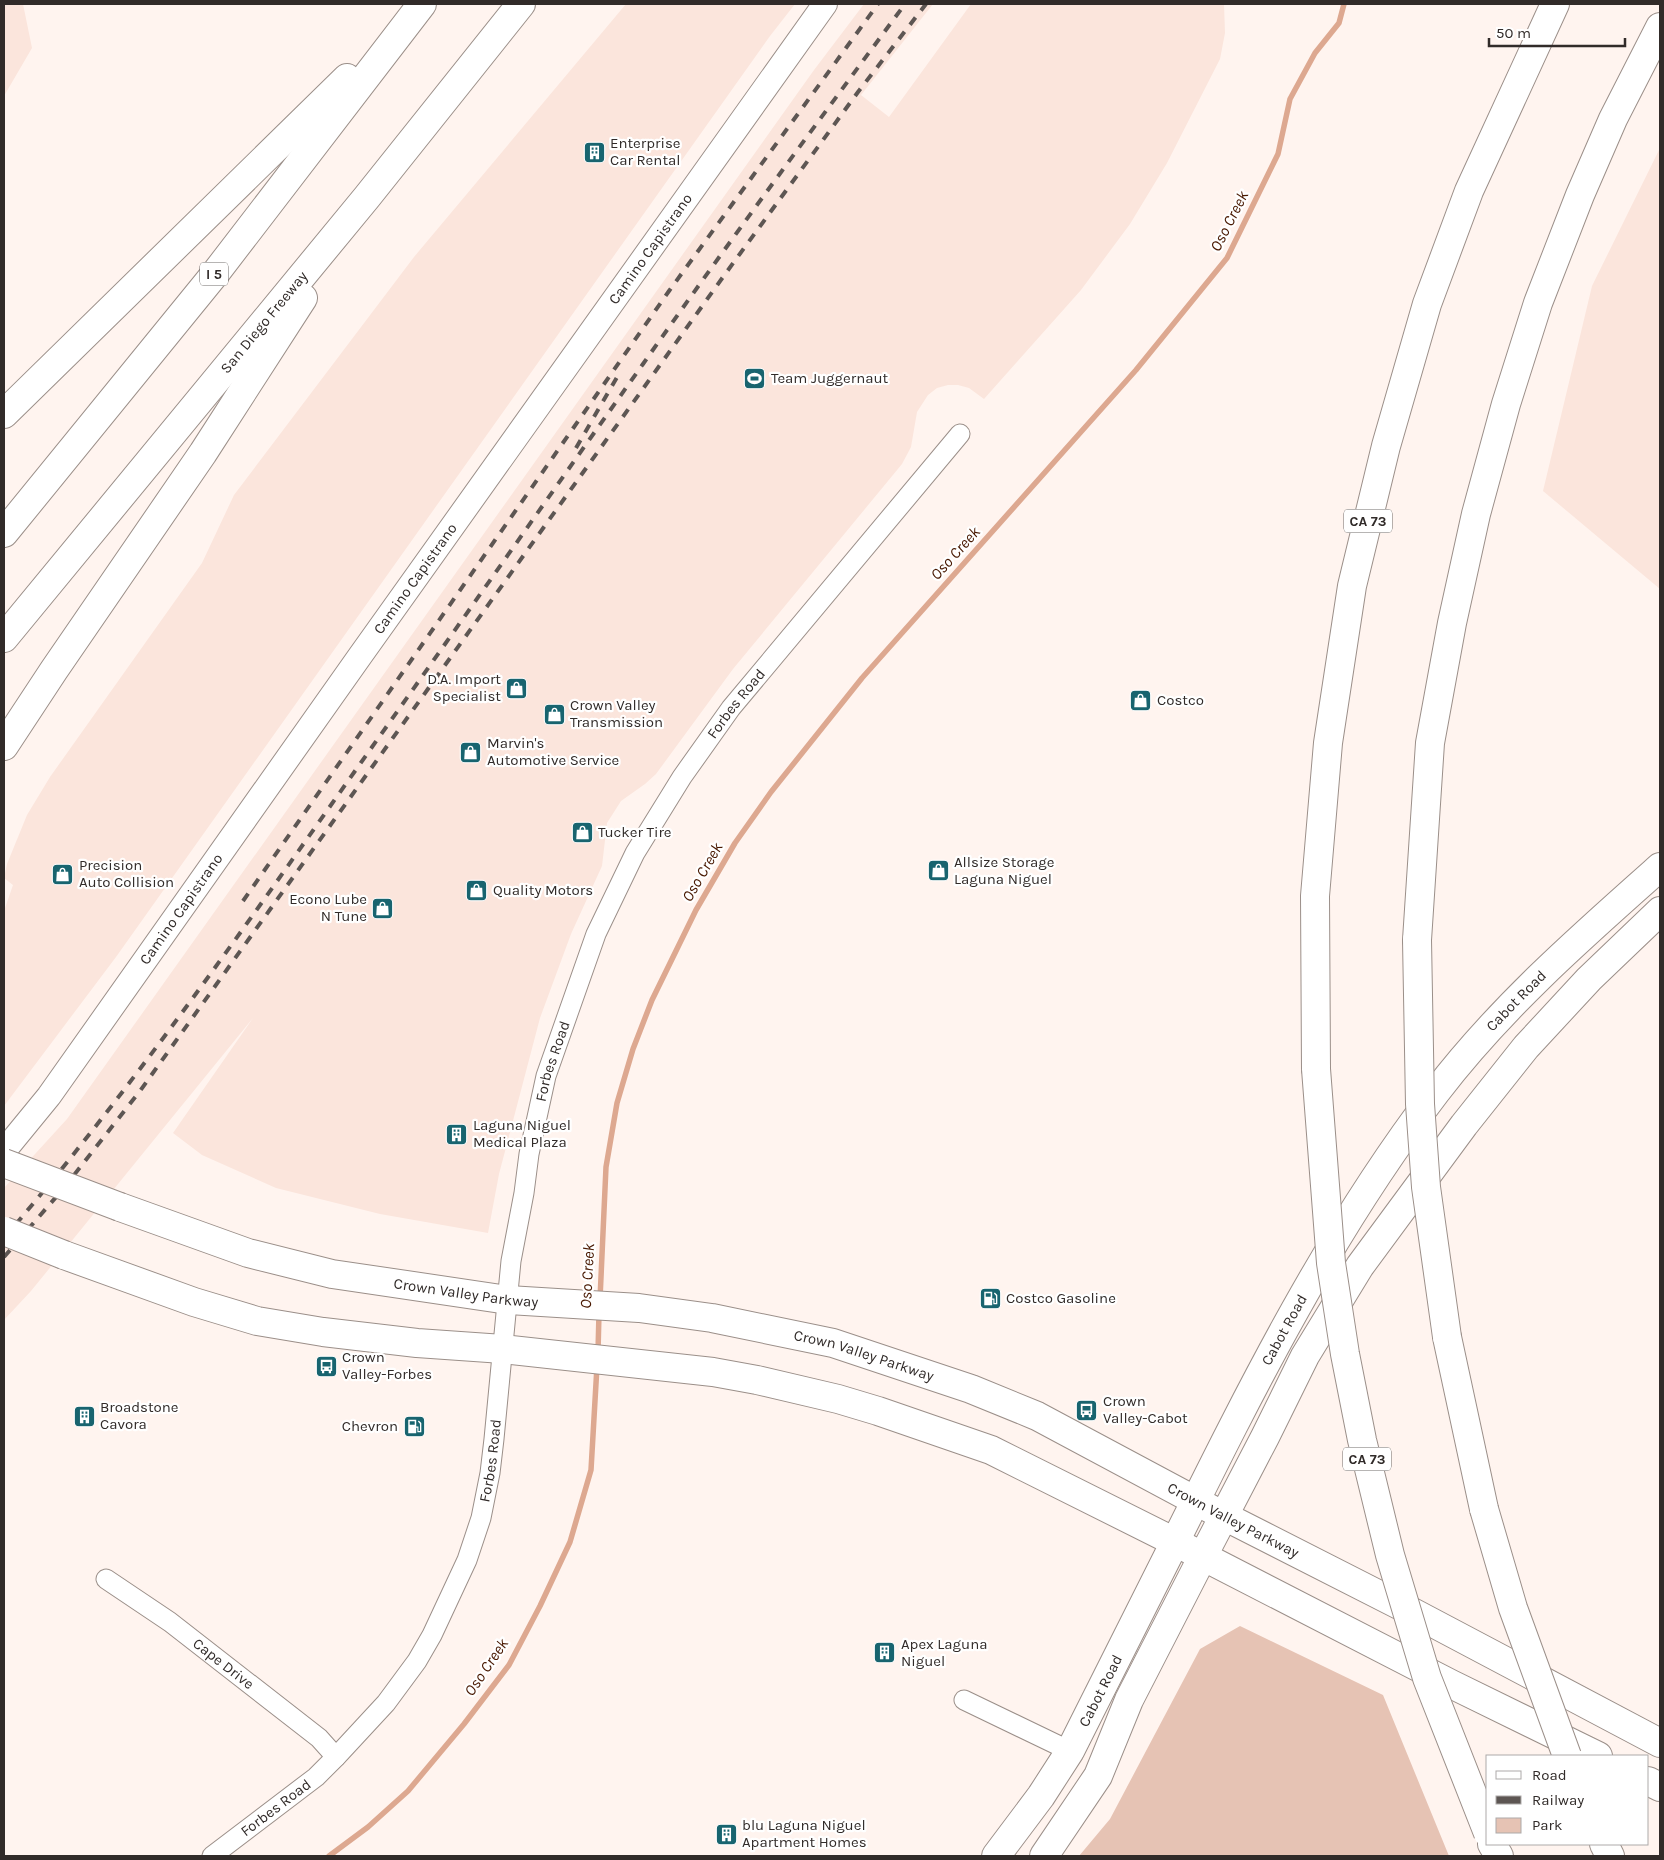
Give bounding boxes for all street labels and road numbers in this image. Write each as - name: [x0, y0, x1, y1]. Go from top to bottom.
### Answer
- street label: Camino Capistrano: [605, 190, 696, 308]
- road number: I 5: [200, 262, 228, 286]
- street label: San Diego Freeway: [217, 267, 311, 377]
- road number: CA 73: [1344, 510, 1392, 532]
- street label: Camino Capistrano: [370, 520, 461, 638]
- street label: Forbes Road: [703, 665, 769, 742]
- street label: Camino Capistrano: [136, 850, 227, 968]
- street label: Cabot Road: [1482, 967, 1550, 1035]
- street label: Forbes Road: [532, 1019, 574, 1103]
- street label: Crown Valley Parkway: [392, 1274, 539, 1311]
- street label: Cabot Road: [1257, 1291, 1311, 1369]
- street label: Crown Valley Parkway: [792, 1326, 936, 1385]
- street label: Forbes Road: [475, 1418, 505, 1504]
- road number: CA 73: [1343, 1448, 1391, 1470]
- street label: Crown Valley Parkway: [1164, 1478, 1302, 1562]
- street label: Cape Drive: [189, 1634, 258, 1693]
- street label: Cabot Road: [1075, 1652, 1126, 1730]
- street label: Forbes Road: [237, 1775, 314, 1840]

